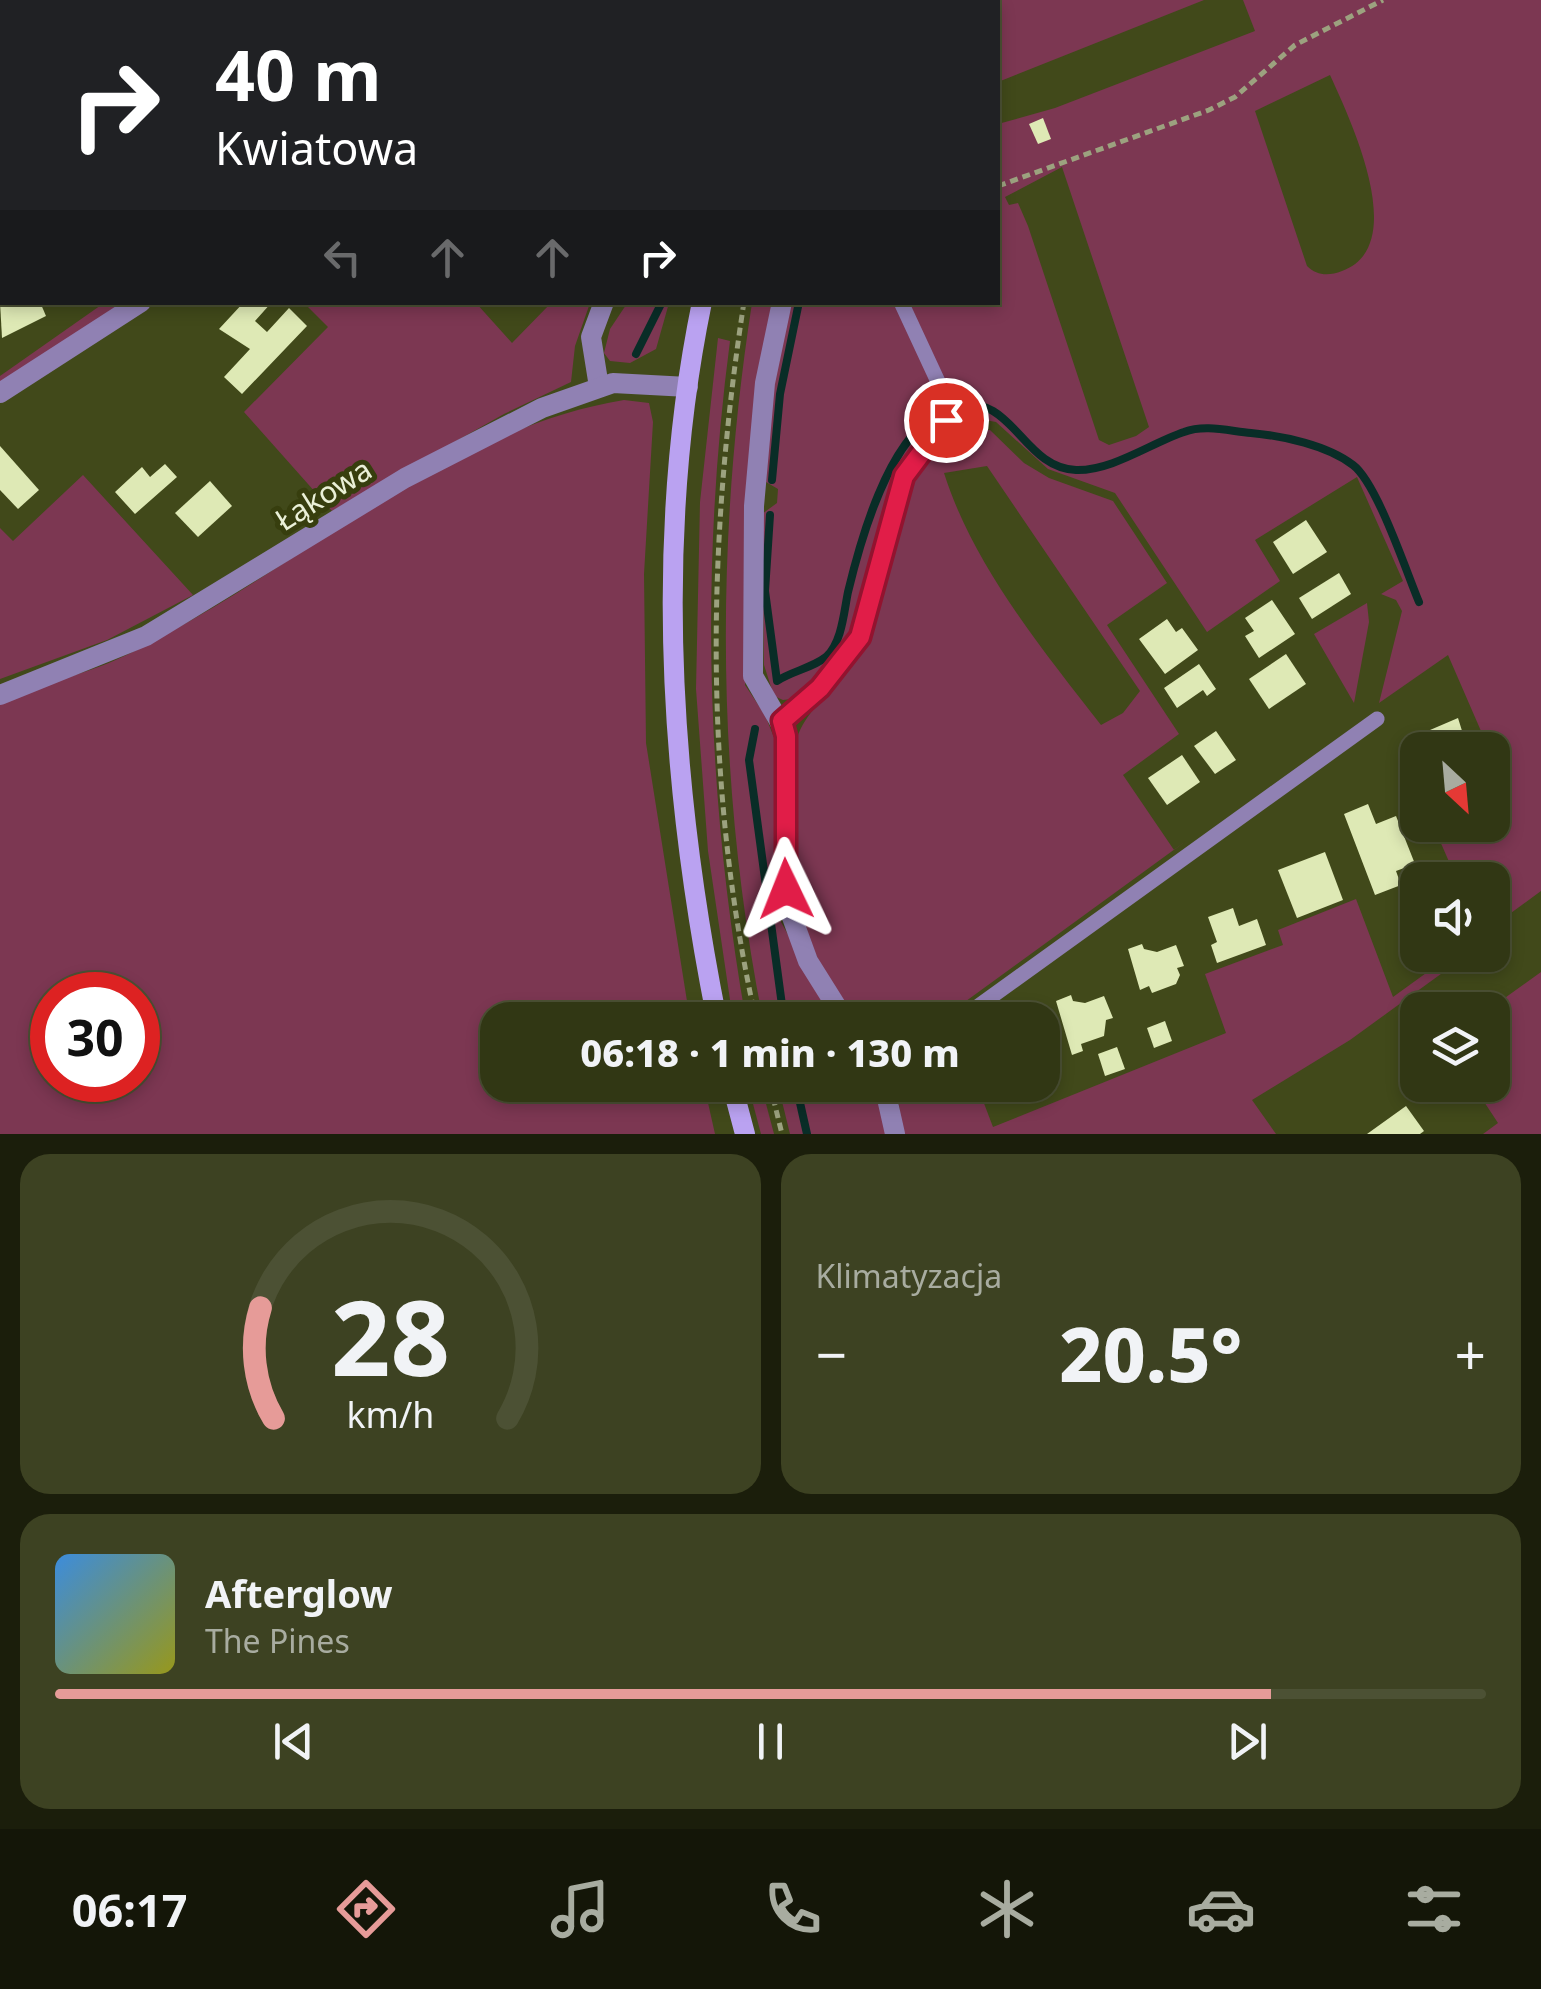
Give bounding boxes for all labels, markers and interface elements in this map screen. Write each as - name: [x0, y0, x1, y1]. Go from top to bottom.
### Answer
- text: 40 m: [215, 26, 382, 122]
- icon: right: [50, 40, 180, 170]
- text: Kwiatowa: [215, 117, 418, 178]
- icon: left: [315, 230, 370, 285]
- icon: ahead: [420, 230, 475, 285]
- icon: ahead: [525, 230, 580, 285]
- icon: right: [630, 230, 685, 285]
- pin: [904, 378, 989, 463]
- icon: arrive: [919, 393, 974, 448]
- street label: Łąkowa: [267, 448, 379, 540]
- north arrow: [1400, 732, 1510, 842]
- map controls: [1400, 732, 1510, 1102]
- position arrow: [734, 837, 838, 941]
- button: sound: [1400, 862, 1510, 972]
- speed limit sign: 30: [30, 972, 160, 1102]
- button: layers: [1400, 992, 1510, 1102]
- text: 06:18 · 1 min · 130 m: [580, 1026, 960, 1078]
- text: Klimatyzacja: [816, 1254, 1002, 1297]
- text: 28: [331, 1265, 450, 1406]
- text: 20.5°: [1059, 1302, 1242, 1404]
- text: −: [816, 1316, 847, 1391]
- text: +: [1455, 1316, 1486, 1391]
- text: km/h: [346, 1390, 434, 1438]
- text: Afterglow: [205, 1567, 393, 1619]
- text: The Pines: [205, 1619, 350, 1662]
- icon: previous: [266, 1714, 321, 1769]
- icon: pause: [743, 1714, 798, 1769]
- icon: next: [1220, 1714, 1275, 1769]
- icon: directions: [331, 1874, 401, 1944]
- icon: music: [545, 1874, 615, 1944]
- icon: phone: [758, 1874, 828, 1944]
- icon: climate: [972, 1874, 1042, 1944]
- icon: car: [1186, 1874, 1256, 1944]
- icon: filters: [1399, 1874, 1469, 1944]
- text: 06:17: [72, 1879, 187, 1940]

